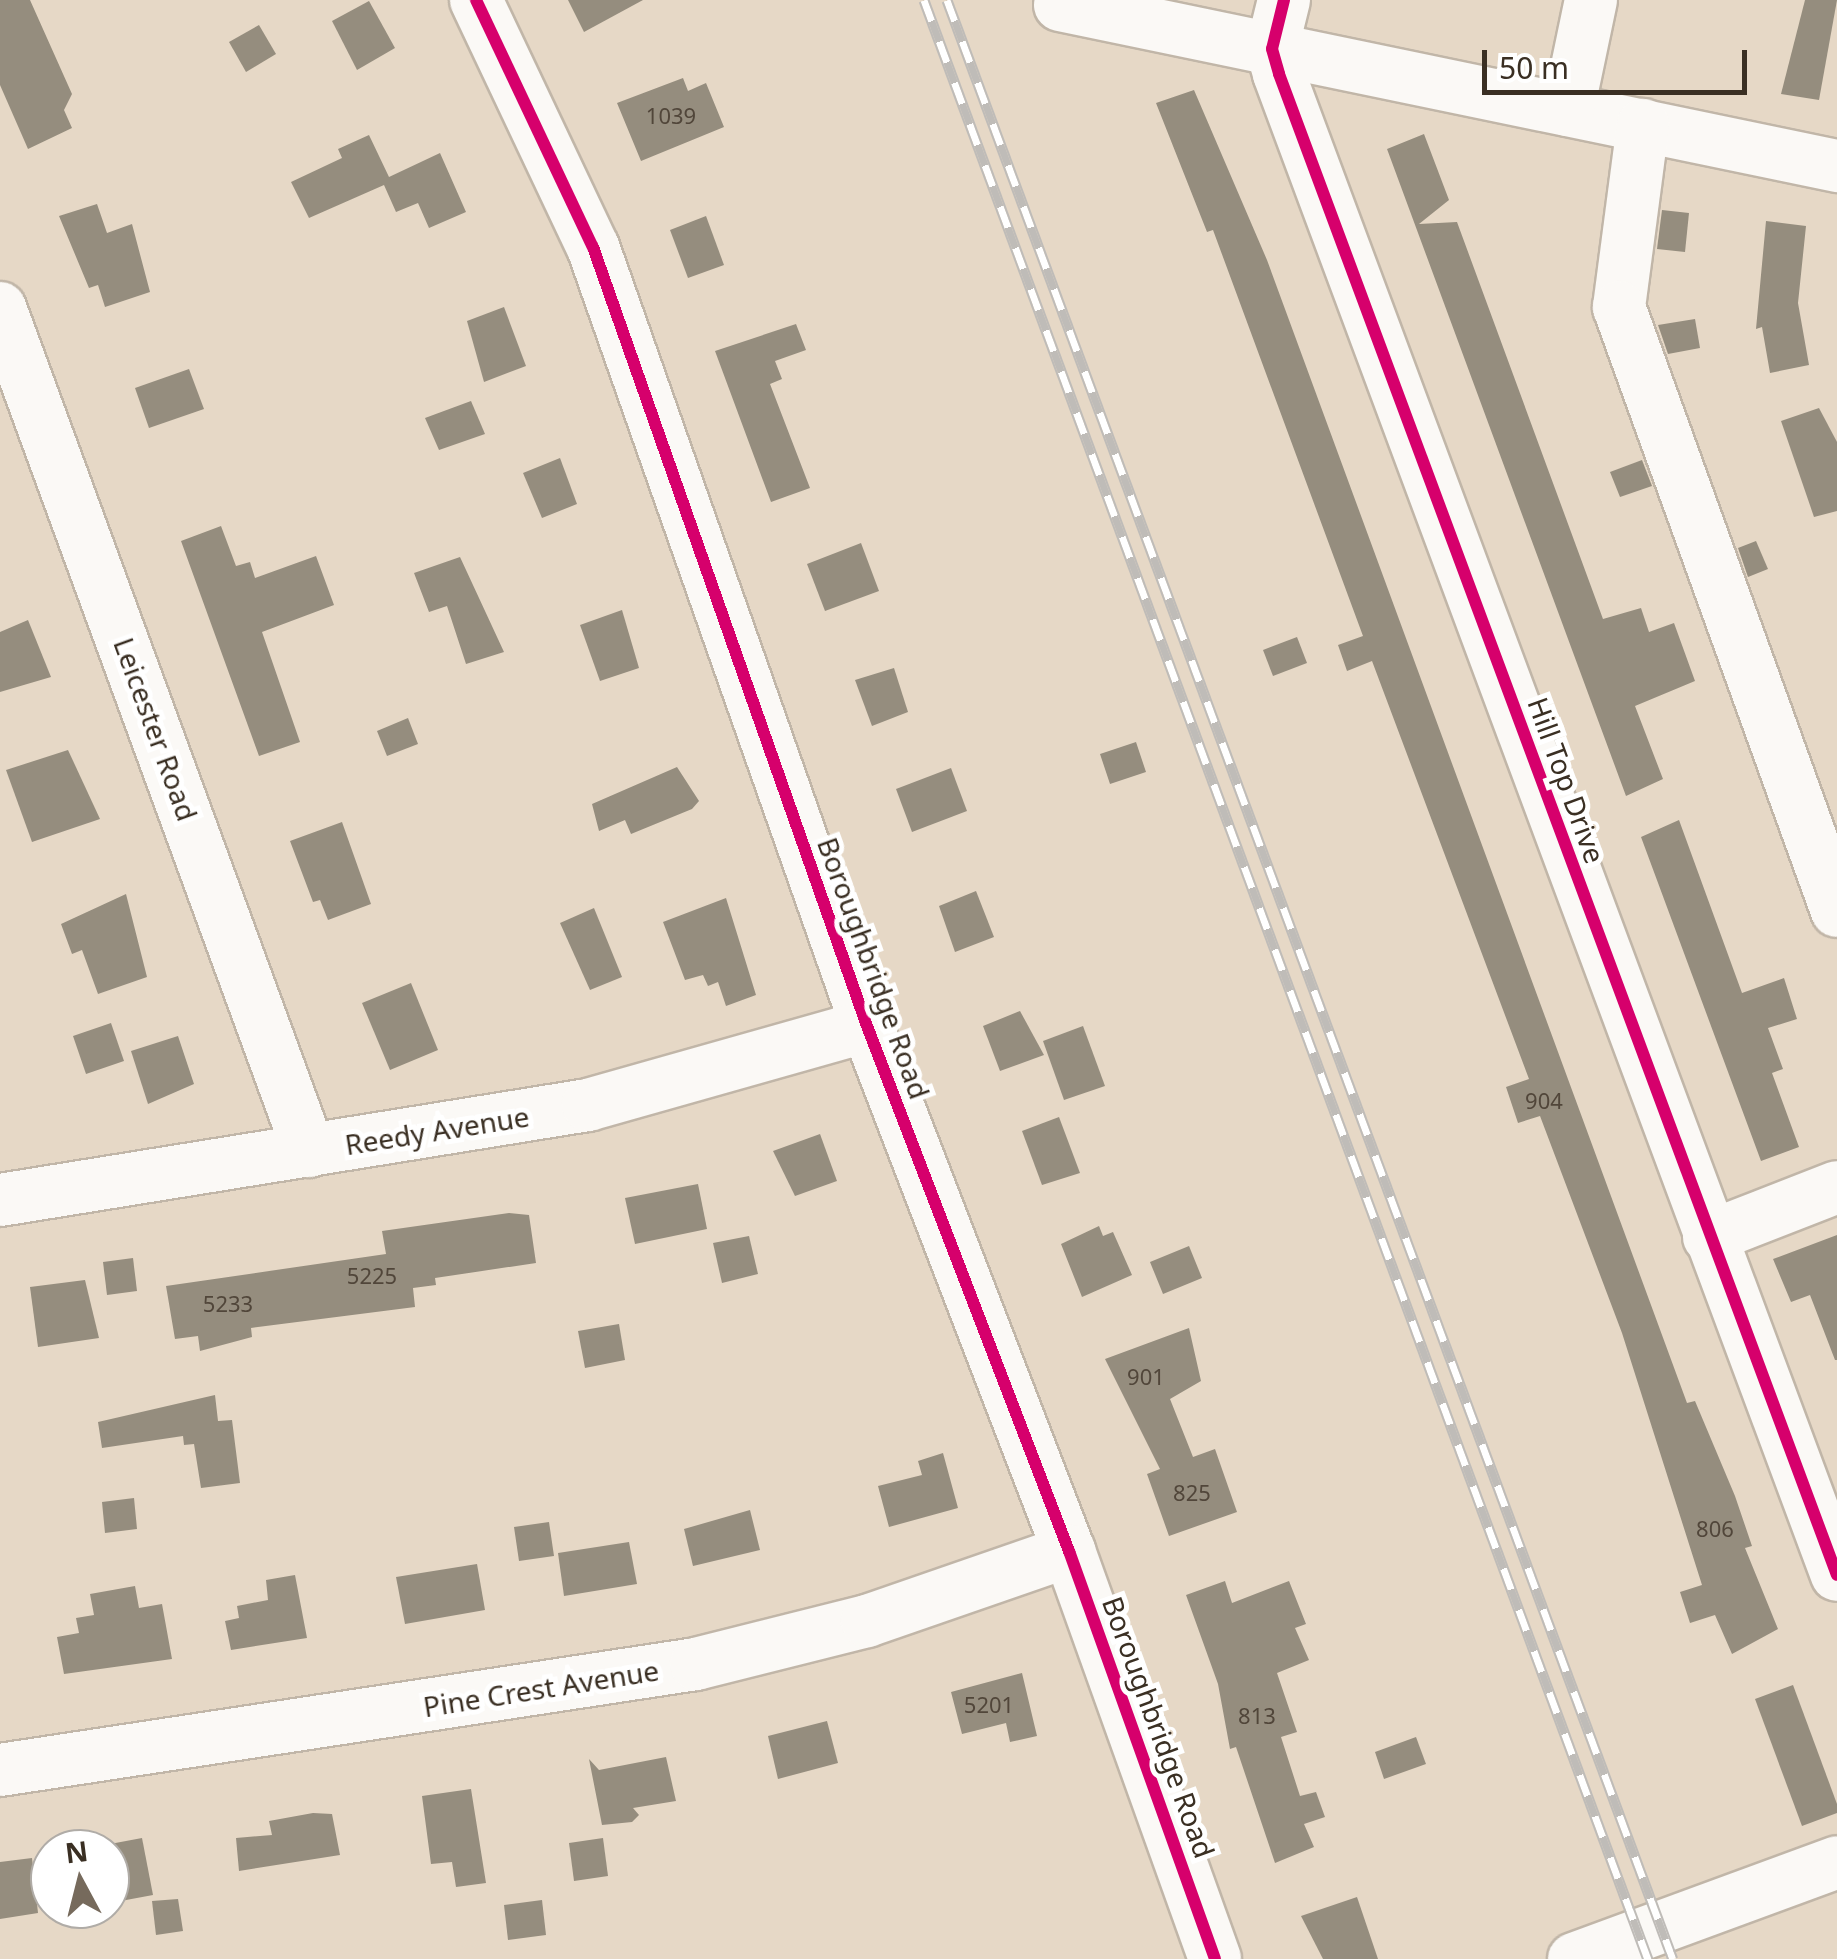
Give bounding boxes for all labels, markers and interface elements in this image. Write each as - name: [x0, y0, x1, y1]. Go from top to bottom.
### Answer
- scale bar: [1487, 30, 1752, 92]
- text: 50 m: [1499, 47, 1569, 88]
- house number: 1039: [646, 103, 696, 129]
- street label: Leicester Road: [107, 633, 205, 825]
- street label: Hill Top Drive: [1521, 693, 1613, 867]
- street label: Boroughbridge Road: [811, 833, 937, 1103]
- house number: 904: [1525, 1088, 1563, 1114]
- street label: Reedy Avenue: [342, 1099, 532, 1161]
- house number: 5225: [347, 1263, 397, 1289]
- house number: 5233: [203, 1291, 253, 1317]
- house number: 901: [1127, 1364, 1165, 1390]
- house number: 825: [1173, 1480, 1211, 1506]
- house number: 806: [1696, 1516, 1734, 1542]
- street label: Boroughbridge Road: [1096, 1592, 1222, 1862]
- street label: Pine Crest Avenue: [421, 1653, 661, 1723]
- house number: 5201: [964, 1692, 1014, 1718]
- house number: 813: [1238, 1703, 1276, 1729]
- north arrow: [30, 1829, 130, 1929]
- text: N: [63, 1831, 90, 1871]

